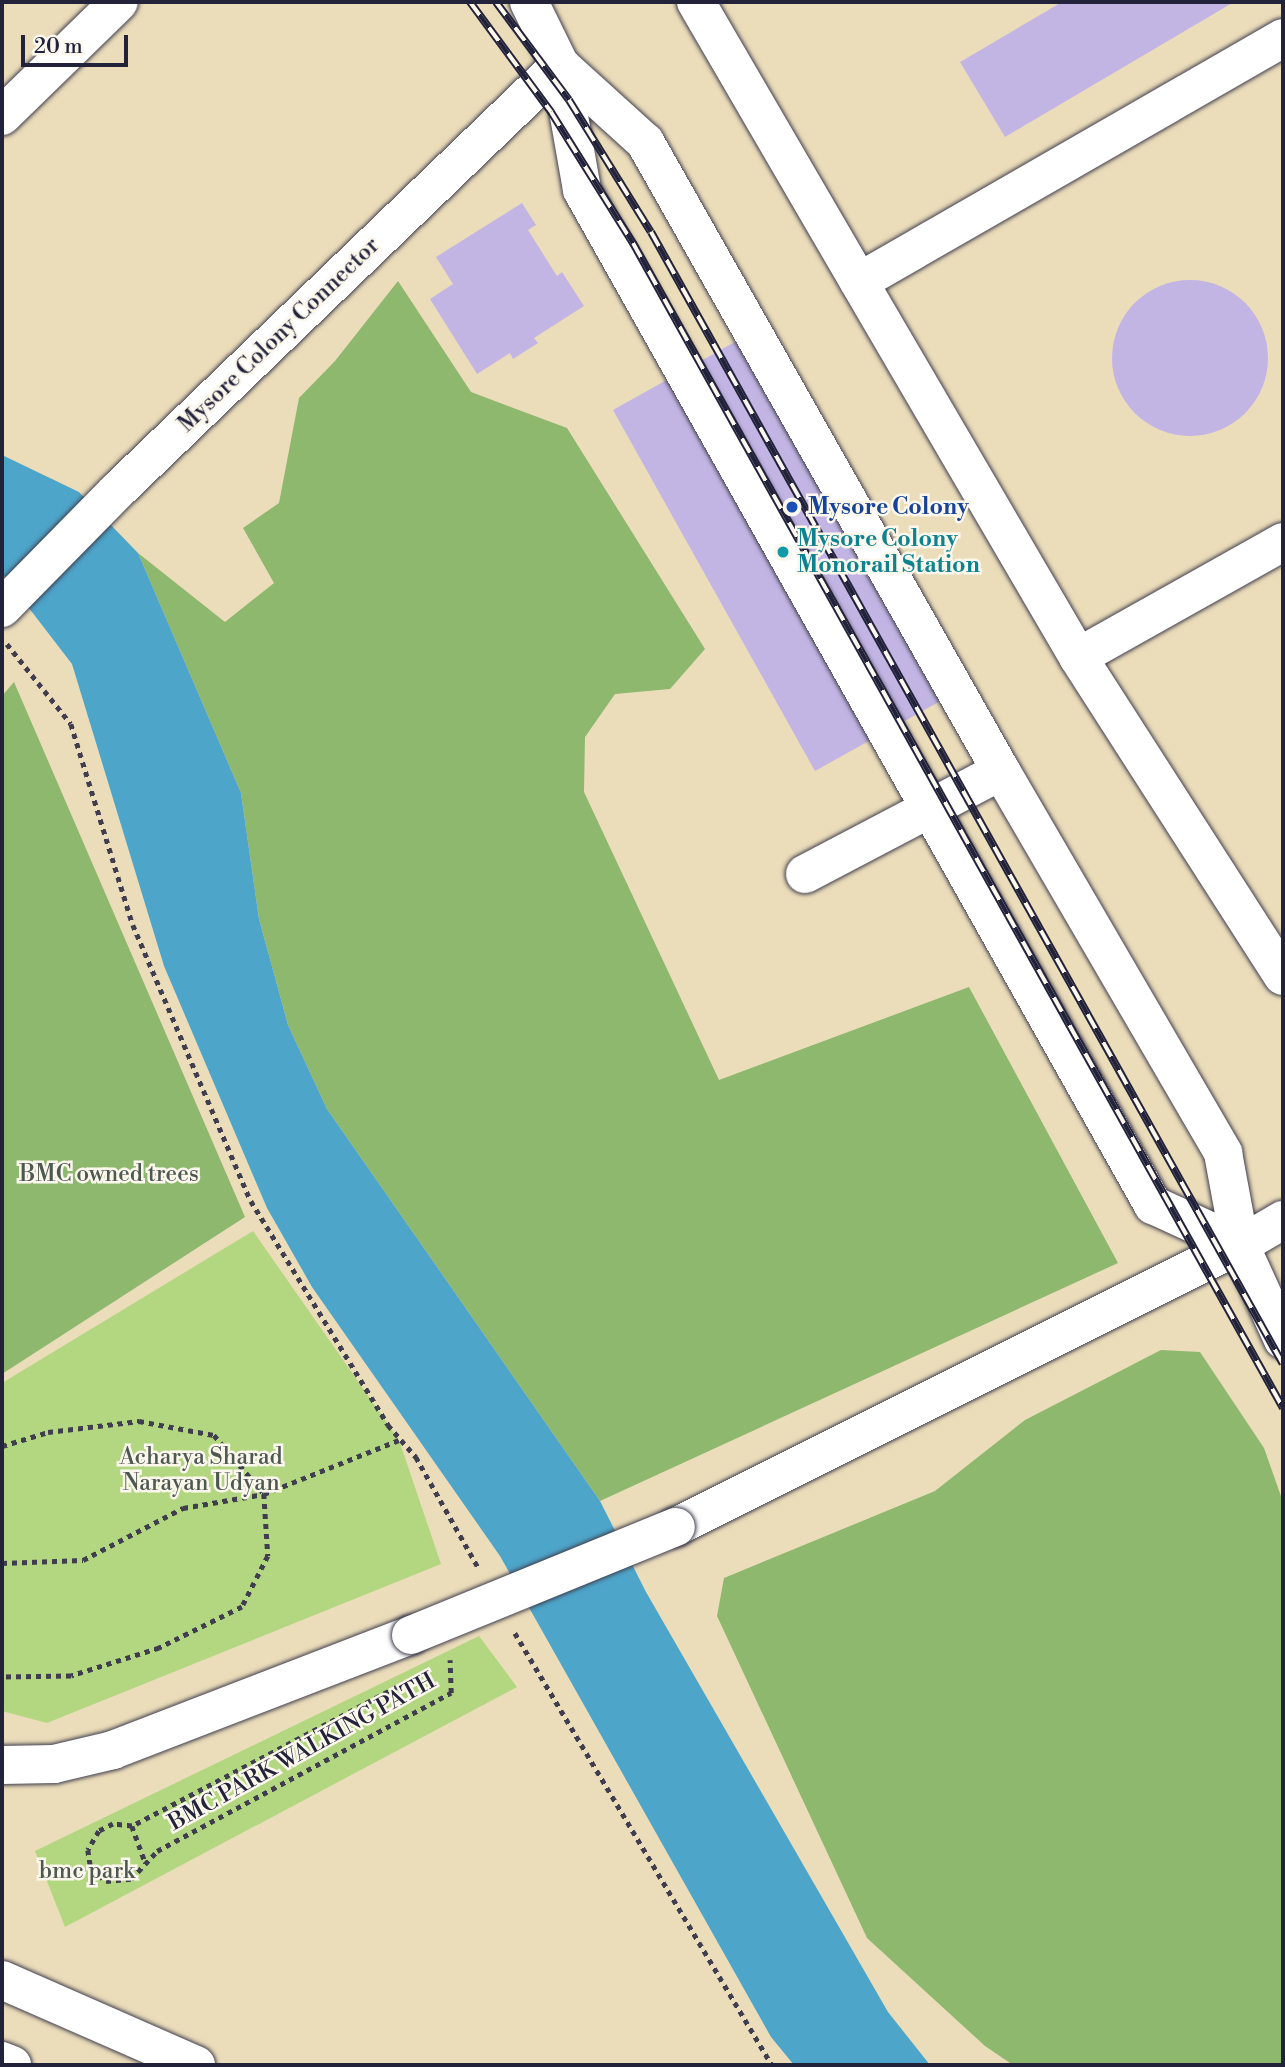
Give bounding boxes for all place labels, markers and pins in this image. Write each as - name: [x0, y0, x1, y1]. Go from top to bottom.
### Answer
- place label: Mysore Colony: [808, 493, 969, 521]
- marker: Mysore Colony: [782, 497, 802, 517]
- place label: Mysore Colony Monorail Station: [797, 525, 980, 579]
- marker: Mysore Colony Monorail Station: [775, 544, 791, 560]

